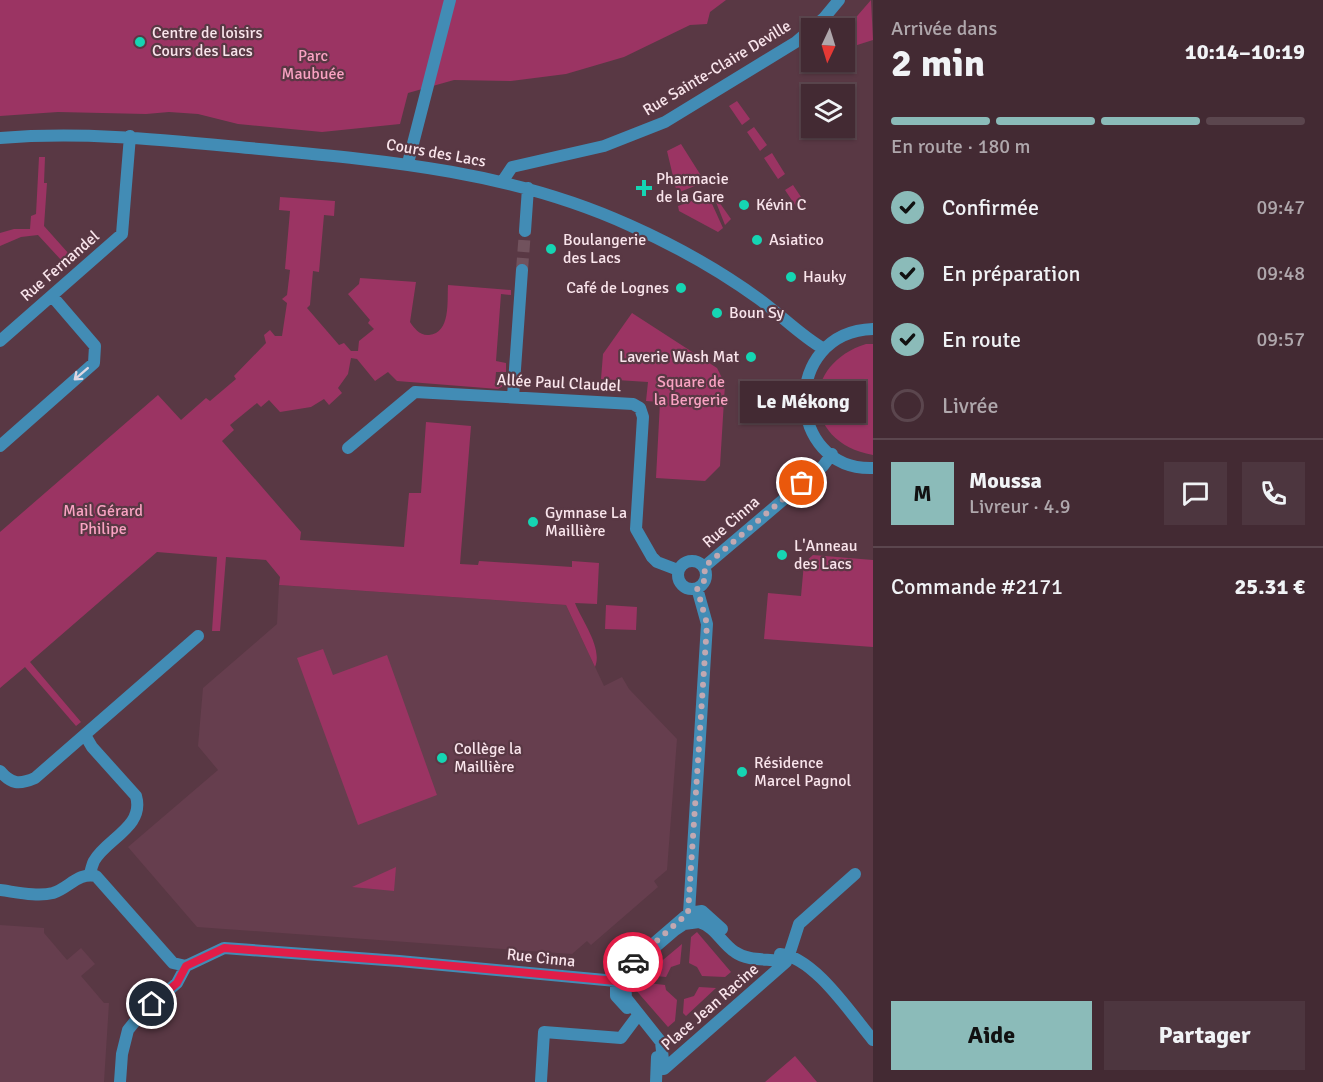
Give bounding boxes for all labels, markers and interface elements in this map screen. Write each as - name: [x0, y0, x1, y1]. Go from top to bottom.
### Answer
- street label: Rue Sainte-Claire Deville: [639, 16, 795, 120]
- text: Arrivée dans: [891, 16, 997, 41]
- north arrow: [801, 18, 855, 72]
- map controls: [801, 18, 855, 138]
- place label: Centre de loisirs Cours des Lacs: [152, 23, 262, 61]
- marker: Centre de loisirs Cours des Lacs: [133, 35, 147, 49]
- text: 10:14–10:19: [1185, 38, 1305, 65]
- text: 2 min: [891, 39, 985, 87]
- park label: Parc Maubuée: [282, 46, 344, 84]
- button: layers: [801, 84, 855, 138]
- street label: Cours des Lacs: [385, 134, 487, 172]
- text: En route · 180 m: [891, 134, 1030, 159]
- place label: Pharmacie de la Gare: [656, 169, 729, 207]
- marker: Pharmacie de la Gare: [637, 181, 651, 195]
- icon: check: [891, 191, 924, 224]
- text: Confirmée: [942, 194, 1039, 221]
- place label: Kévin C: [756, 195, 807, 215]
- text: 09:47: [1256, 195, 1305, 220]
- marker: Kévin C: [737, 198, 751, 212]
- street label: Rue Fernandel: [16, 226, 104, 306]
- place label: Boulangerie des Lacs: [563, 230, 646, 268]
- place label: Asiatico: [769, 230, 824, 250]
- marker: Asiatico: [750, 233, 764, 247]
- marker: Boulangerie des Lacs: [544, 242, 558, 256]
- icon: check: [891, 257, 924, 290]
- text: En préparation: [942, 260, 1081, 287]
- text: 09:48: [1256, 261, 1305, 286]
- place label: Hauky: [803, 267, 847, 287]
- marker: Hauky: [784, 270, 798, 284]
- place label: Café de Lognes: [566, 278, 669, 298]
- marker: Café de Lognes: [674, 281, 688, 295]
- place label: Boun Sy: [729, 303, 785, 323]
- marker: Boun Sy: [710, 306, 724, 320]
- icon: check: [891, 323, 924, 356]
- text: En route: [942, 326, 1021, 353]
- text: 09:57: [1256, 327, 1305, 352]
- place label: Laverie Wash Mat: [619, 347, 739, 367]
- marker: Laverie Wash Mat: [744, 350, 758, 364]
- one-way arrow: [73, 368, 89, 381]
- street label: Allée Paul Claudel: [496, 370, 622, 396]
- park label: Square de la Bergerie: [654, 372, 728, 410]
- callout: Le Mékong: [739, 381, 865, 423]
- text: Le Mékong: [756, 389, 850, 414]
- text: Livrée: [942, 392, 999, 419]
- pin: [776, 457, 827, 508]
- button: chat: [1164, 462, 1227, 525]
- button: phone: [1242, 462, 1305, 525]
- icon: bag: [785, 466, 818, 499]
- text: Moussa: [969, 467, 1042, 494]
- text: M: [913, 480, 932, 507]
- street label: Rue Cinna: [698, 492, 764, 552]
- text: Livreur · 4.9: [969, 494, 1070, 519]
- park label: Mail Gérard Philipe: [63, 501, 143, 539]
- place label: Gymnase La Maillière: [545, 503, 627, 541]
- marker: Gymnase La Maillière: [526, 515, 540, 529]
- place label: L'Anneau des Lacs: [794, 536, 858, 574]
- marker: L'Anneau des Lacs: [775, 548, 789, 562]
- text: Commande #2171: [891, 573, 1063, 600]
- text: 25.31 €: [1234, 573, 1305, 600]
- place label: Collège la Maillière: [454, 739, 522, 777]
- marker: Collège la Maillière: [435, 751, 449, 765]
- place label: Résidence Marcel Pagnol: [754, 753, 852, 791]
- marker: Résidence Marcel Pagnol: [735, 765, 749, 779]
- courier: [603, 932, 663, 992]
- street label: Rue Cinna: [506, 944, 576, 972]
- icon: car: [617, 946, 650, 979]
- street label: Place Jean Racine: [657, 959, 763, 1055]
- pin: [126, 978, 177, 1029]
- icon: home: [135, 987, 168, 1020]
- button: Aide: [891, 1001, 1092, 1070]
- button: Partager: [1104, 1001, 1305, 1070]

